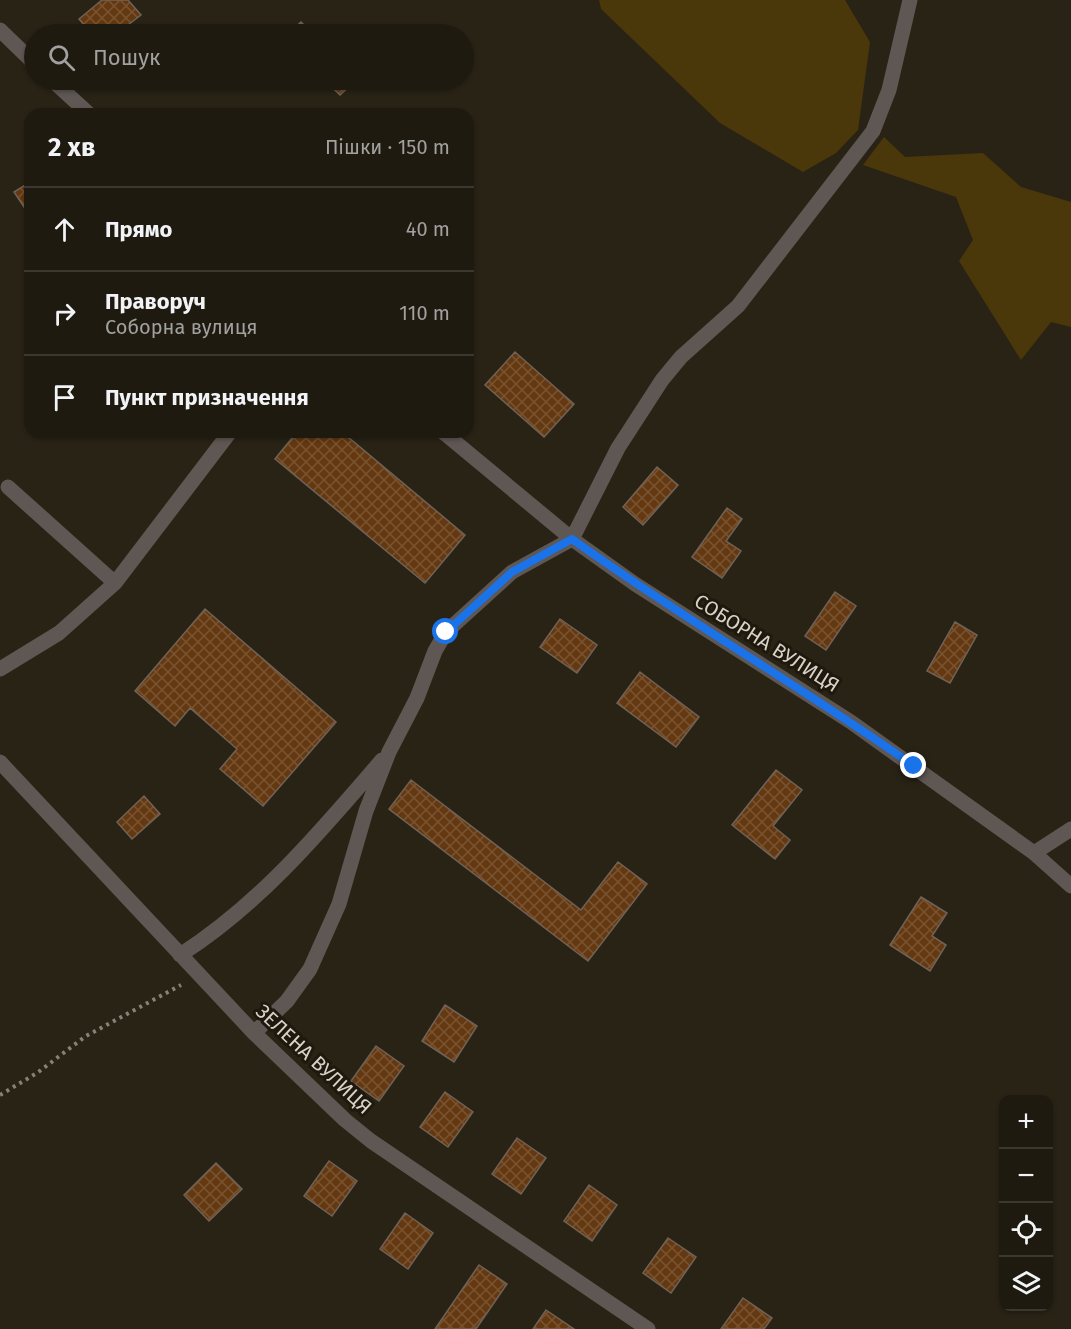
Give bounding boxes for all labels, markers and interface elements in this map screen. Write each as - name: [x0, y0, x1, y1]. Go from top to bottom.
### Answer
- search box: [24, 24, 474, 90]
- icon: search: [45, 41, 78, 74]
- text: Пошук: [93, 44, 160, 71]
- text: 2 хв: [48, 132, 95, 163]
- text: Пішки · 150 m: [325, 135, 450, 159]
- icon: ahead: [48, 213, 81, 246]
- text: Прямо: [105, 216, 172, 243]
- text: 40 m: [406, 217, 450, 241]
- text: Праворуч: [105, 288, 206, 315]
- icon: right: [48, 297, 81, 330]
- text: 110 m: [399, 301, 450, 325]
- text: Соборна вулиця: [105, 315, 258, 339]
- icon: arrive: [48, 381, 81, 414]
- text: Пункт призначення: [105, 384, 309, 411]
- street label: СОБОРНА ВУЛИЦЯ: [690, 589, 844, 697]
- route start: [432, 618, 458, 644]
- route end: [900, 752, 926, 778]
- street label: ЗЕЛЕНА ВУЛИЦЯ: [251, 999, 377, 1119]
- map controls: [999, 1095, 1053, 1311]
- button: +: [999, 1095, 1053, 1149]
- button: −: [999, 1149, 1053, 1203]
- button: locate: [999, 1203, 1053, 1257]
- button: layers: [999, 1257, 1053, 1311]

